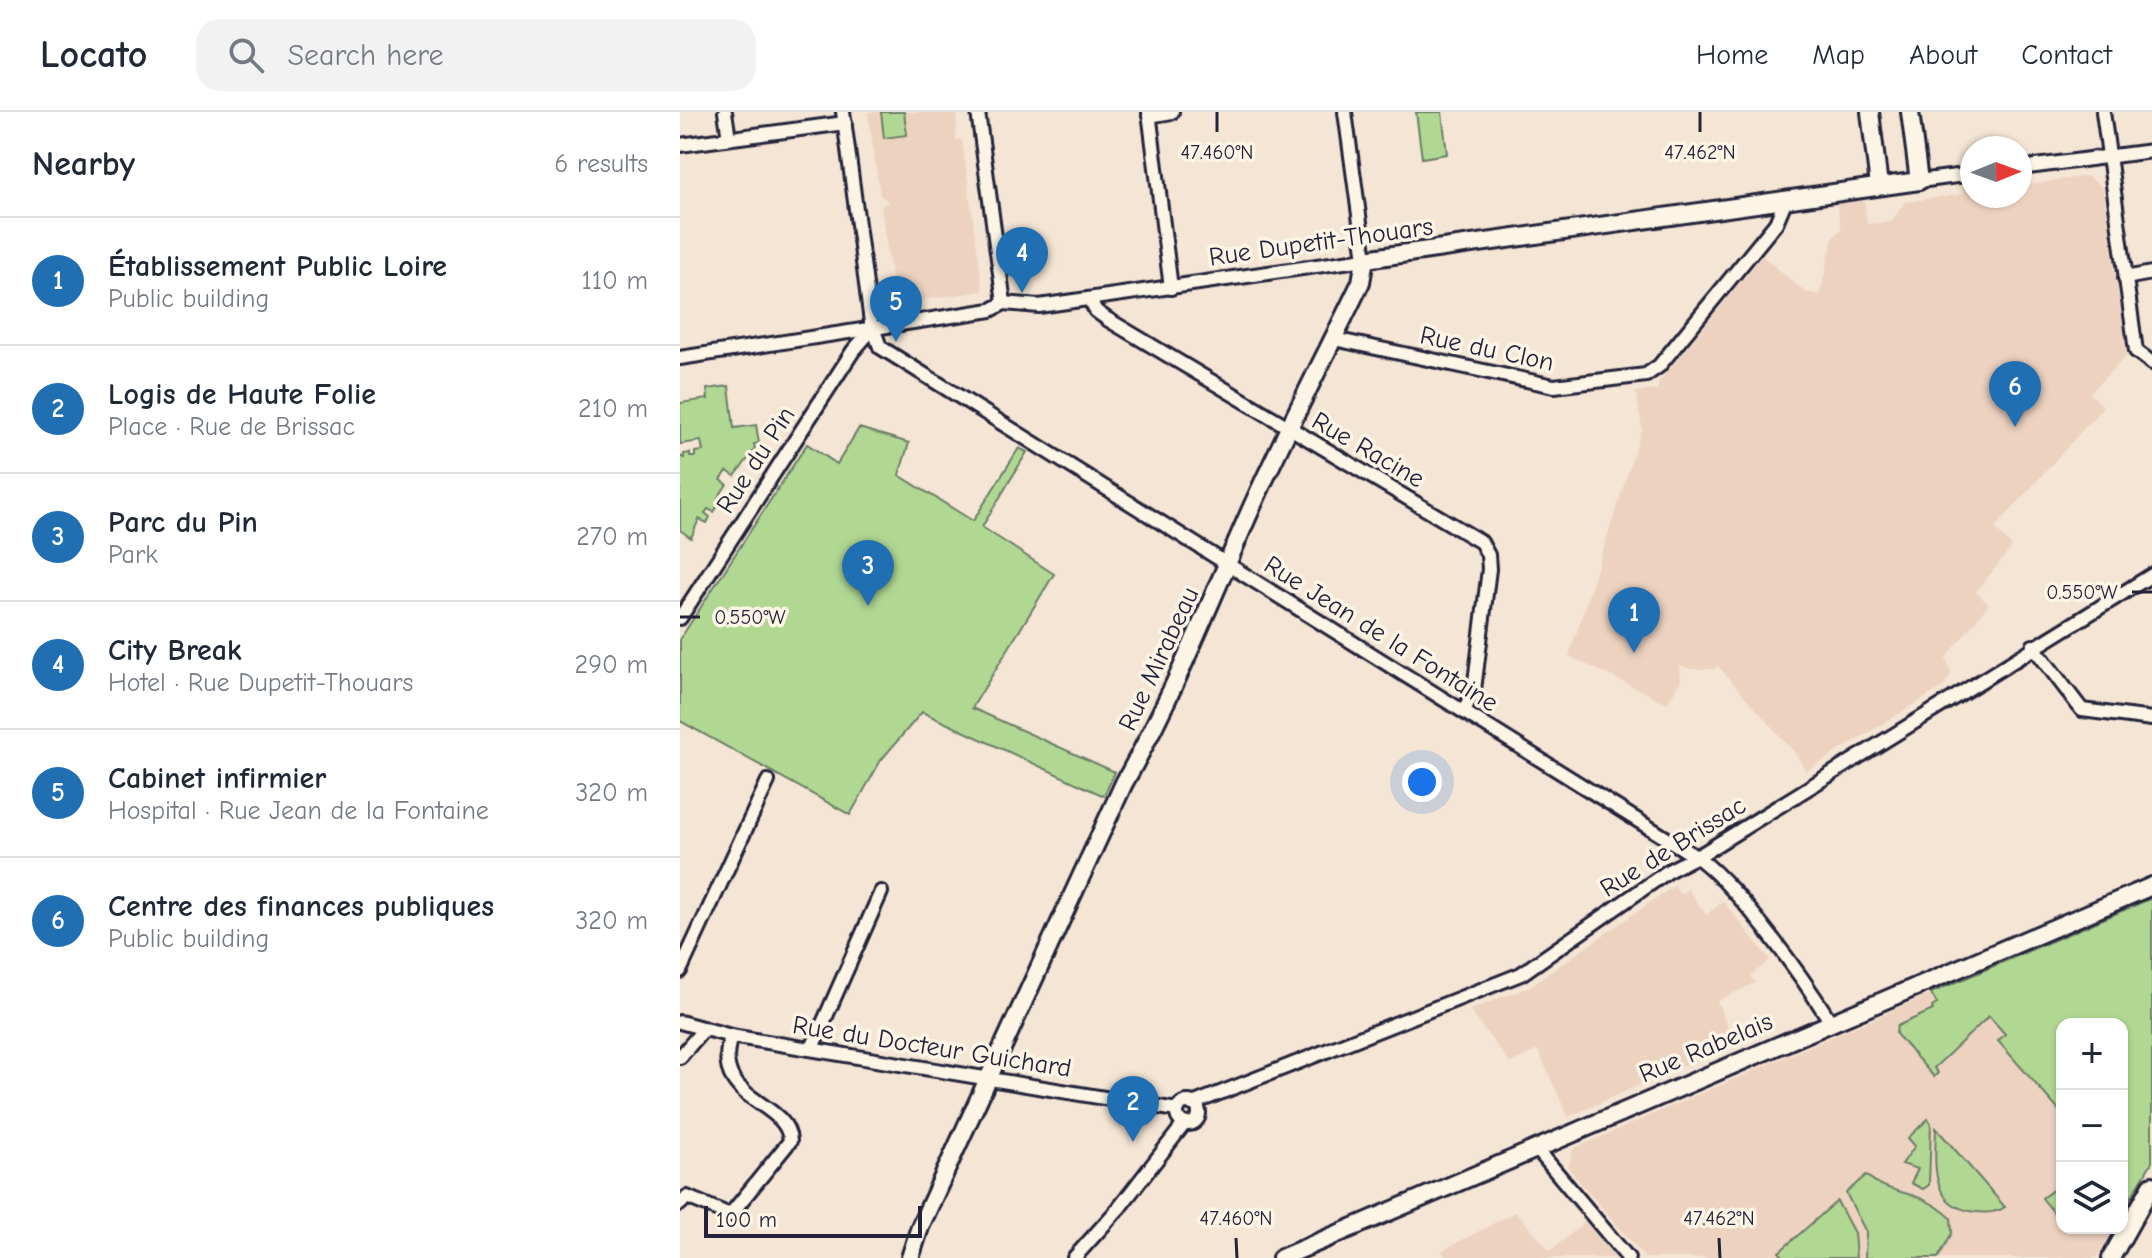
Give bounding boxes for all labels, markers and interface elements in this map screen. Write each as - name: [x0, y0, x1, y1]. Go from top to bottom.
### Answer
- search box: [196, 19, 756, 91]
- text: Locato: [40, 33, 148, 77]
- icon: search: [224, 33, 268, 77]
- text: Search here: [288, 38, 444, 73]
- text: Home: [1696, 39, 1768, 71]
- text: Map: [1812, 39, 1865, 71]
- text: About: [1909, 39, 1977, 71]
- text: Contact: [2021, 39, 2112, 71]
- north arrow: [1960, 136, 2032, 208]
- text: 47.460°N: [1181, 141, 1254, 164]
- text: 47.462°N: [1664, 141, 1736, 164]
- text: Nearby: [32, 144, 135, 184]
- text: 6 results: [554, 149, 648, 179]
- street label: Rue Dupetit-Thouars: [1207, 211, 1435, 273]
- pin: 4: [996, 227, 1048, 293]
- text: Établissement Public Loire: [108, 249, 447, 284]
- text: 1: [53, 266, 63, 296]
- text: 110 m: [581, 266, 648, 296]
- pin: 5: [870, 276, 922, 342]
- text: Public building: [108, 284, 269, 314]
- street label: Rue du Clon: [1417, 320, 1557, 378]
- pin: 6: [1989, 361, 2041, 427]
- text: Logis de Haute Folie: [108, 377, 376, 412]
- text: 2: [52, 394, 64, 424]
- text: 210 m: [578, 394, 648, 424]
- street label: Rue du Pin: [710, 401, 802, 519]
- street label: Rue Racine: [1306, 406, 1430, 494]
- text: Place · Rue de Brissac: [108, 412, 355, 442]
- text: Parc du Pin: [108, 505, 258, 540]
- text: 3: [52, 522, 64, 552]
- text: 270 m: [576, 522, 648, 552]
- text: Park: [108, 540, 158, 570]
- pin: 3: [842, 540, 894, 606]
- street label: Rue Jean de la Fontaine: [1258, 550, 1504, 718]
- text: 0.550°W: [2046, 581, 2118, 604]
- street label: Rue Mirabeau: [1113, 582, 1205, 736]
- pin: 1: [1608, 587, 1660, 653]
- text: 0.550°W: [714, 606, 786, 629]
- text: City Break: [108, 633, 242, 668]
- text: 4: [52, 650, 64, 680]
- text: 290 m: [575, 650, 648, 680]
- text: Hotel · Rue Dupetit-Thouars: [108, 668, 413, 698]
- text: Cabinet infirmier: [108, 761, 326, 796]
- your location: [1402, 762, 1442, 802]
- text: 5: [51, 778, 65, 808]
- text: 320 m: [575, 778, 648, 808]
- street label: Rue de Brissac: [1595, 790, 1751, 904]
- text: Hospital · Rue Jean de la Fontaine: [108, 796, 489, 826]
- text: Centre des finances publiques: [108, 889, 494, 924]
- text: 6: [51, 906, 65, 936]
- text: 320 m: [575, 906, 648, 936]
- text: Public building: [108, 924, 269, 954]
- street label: Rue Rabelais: [1635, 1006, 1777, 1090]
- street label: Rue du Docteur Guichard: [790, 1010, 1074, 1084]
- map controls: [2056, 1018, 2128, 1234]
- button: +: [2056, 1018, 2128, 1090]
- pin: 2: [1107, 1076, 1159, 1142]
- button: −: [2056, 1090, 2128, 1162]
- button: layers: [2056, 1162, 2128, 1234]
- scale bar: [704, 1202, 922, 1238]
- text: 100 m: [716, 1207, 777, 1233]
- text: 47.460°N: [1200, 1207, 1273, 1230]
- text: 47.462°N: [1683, 1207, 1755, 1230]

